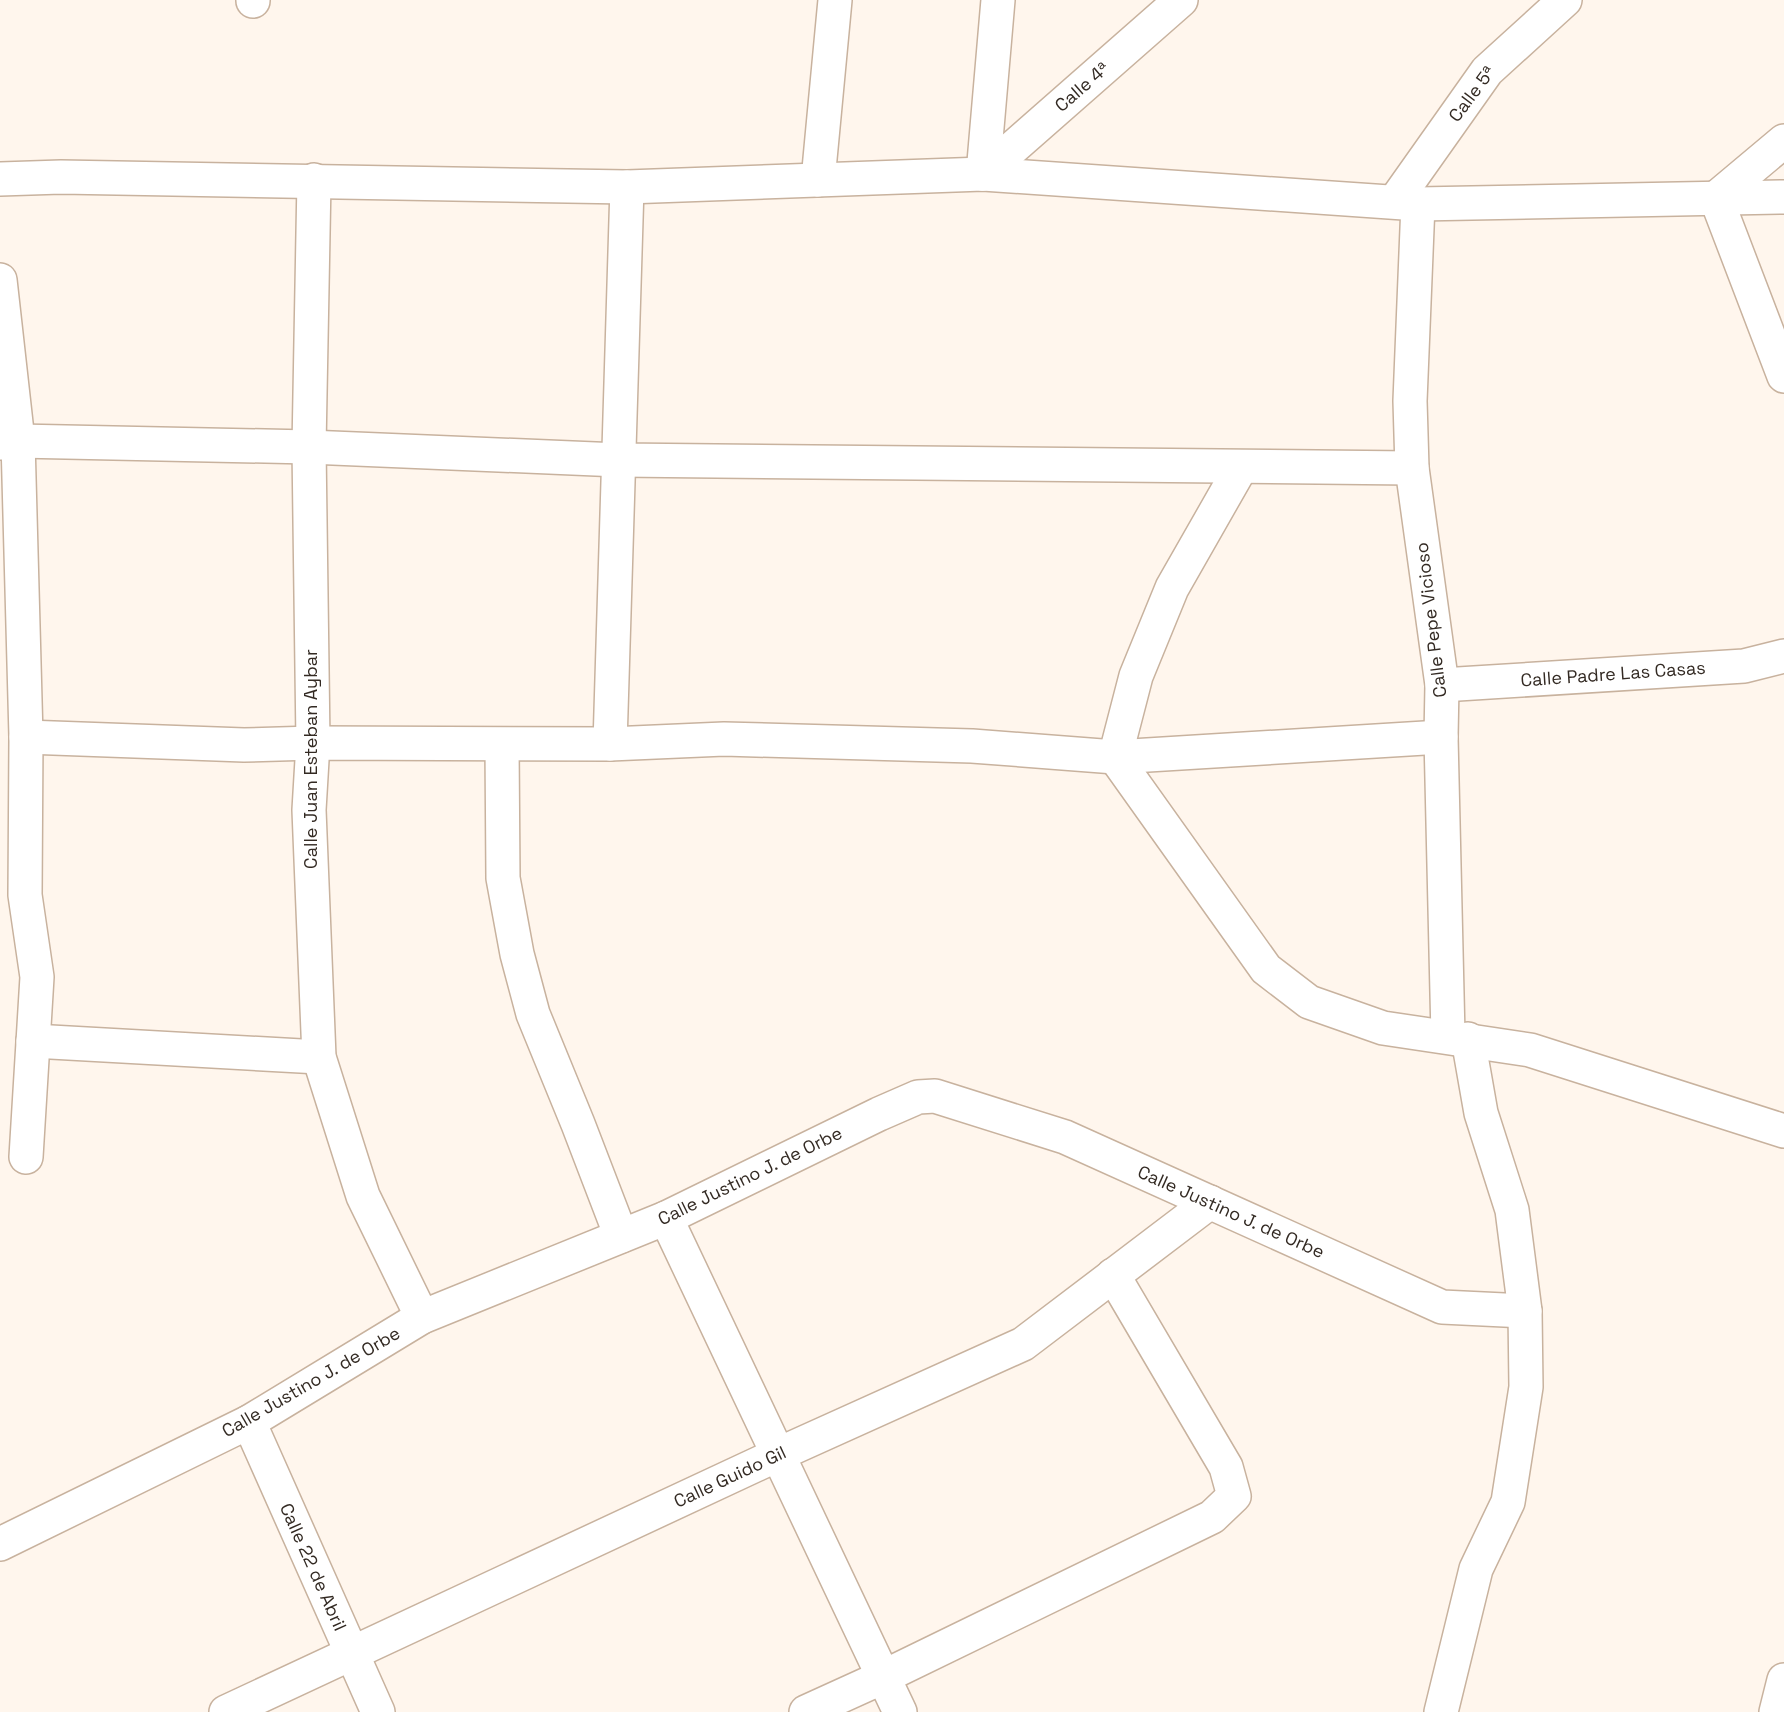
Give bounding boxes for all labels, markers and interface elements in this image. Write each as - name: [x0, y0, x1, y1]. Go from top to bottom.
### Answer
- street label: Calle 4ª: [1050, 56, 1114, 117]
- street label: Calle 5ª: [1443, 61, 1500, 126]
- street label: Calle Pepe Vicioso: [1410, 541, 1451, 699]
- street label: Calle Juan Esteban Aybar: [299, 649, 322, 869]
- street label: Calle Padre Las Casas: [1520, 656, 1706, 691]
- street label: Calle Justino J. de Orbe: [654, 1121, 846, 1230]
- street label: Calle Justino J. de Orbe: [1134, 1160, 1328, 1263]
- street label: Calle Justino J. de Orbe: [217, 1321, 404, 1442]
- street label: Calle Guido Gil: [670, 1440, 790, 1513]
- street label: Calle 22 de Abril: [275, 1499, 352, 1634]

